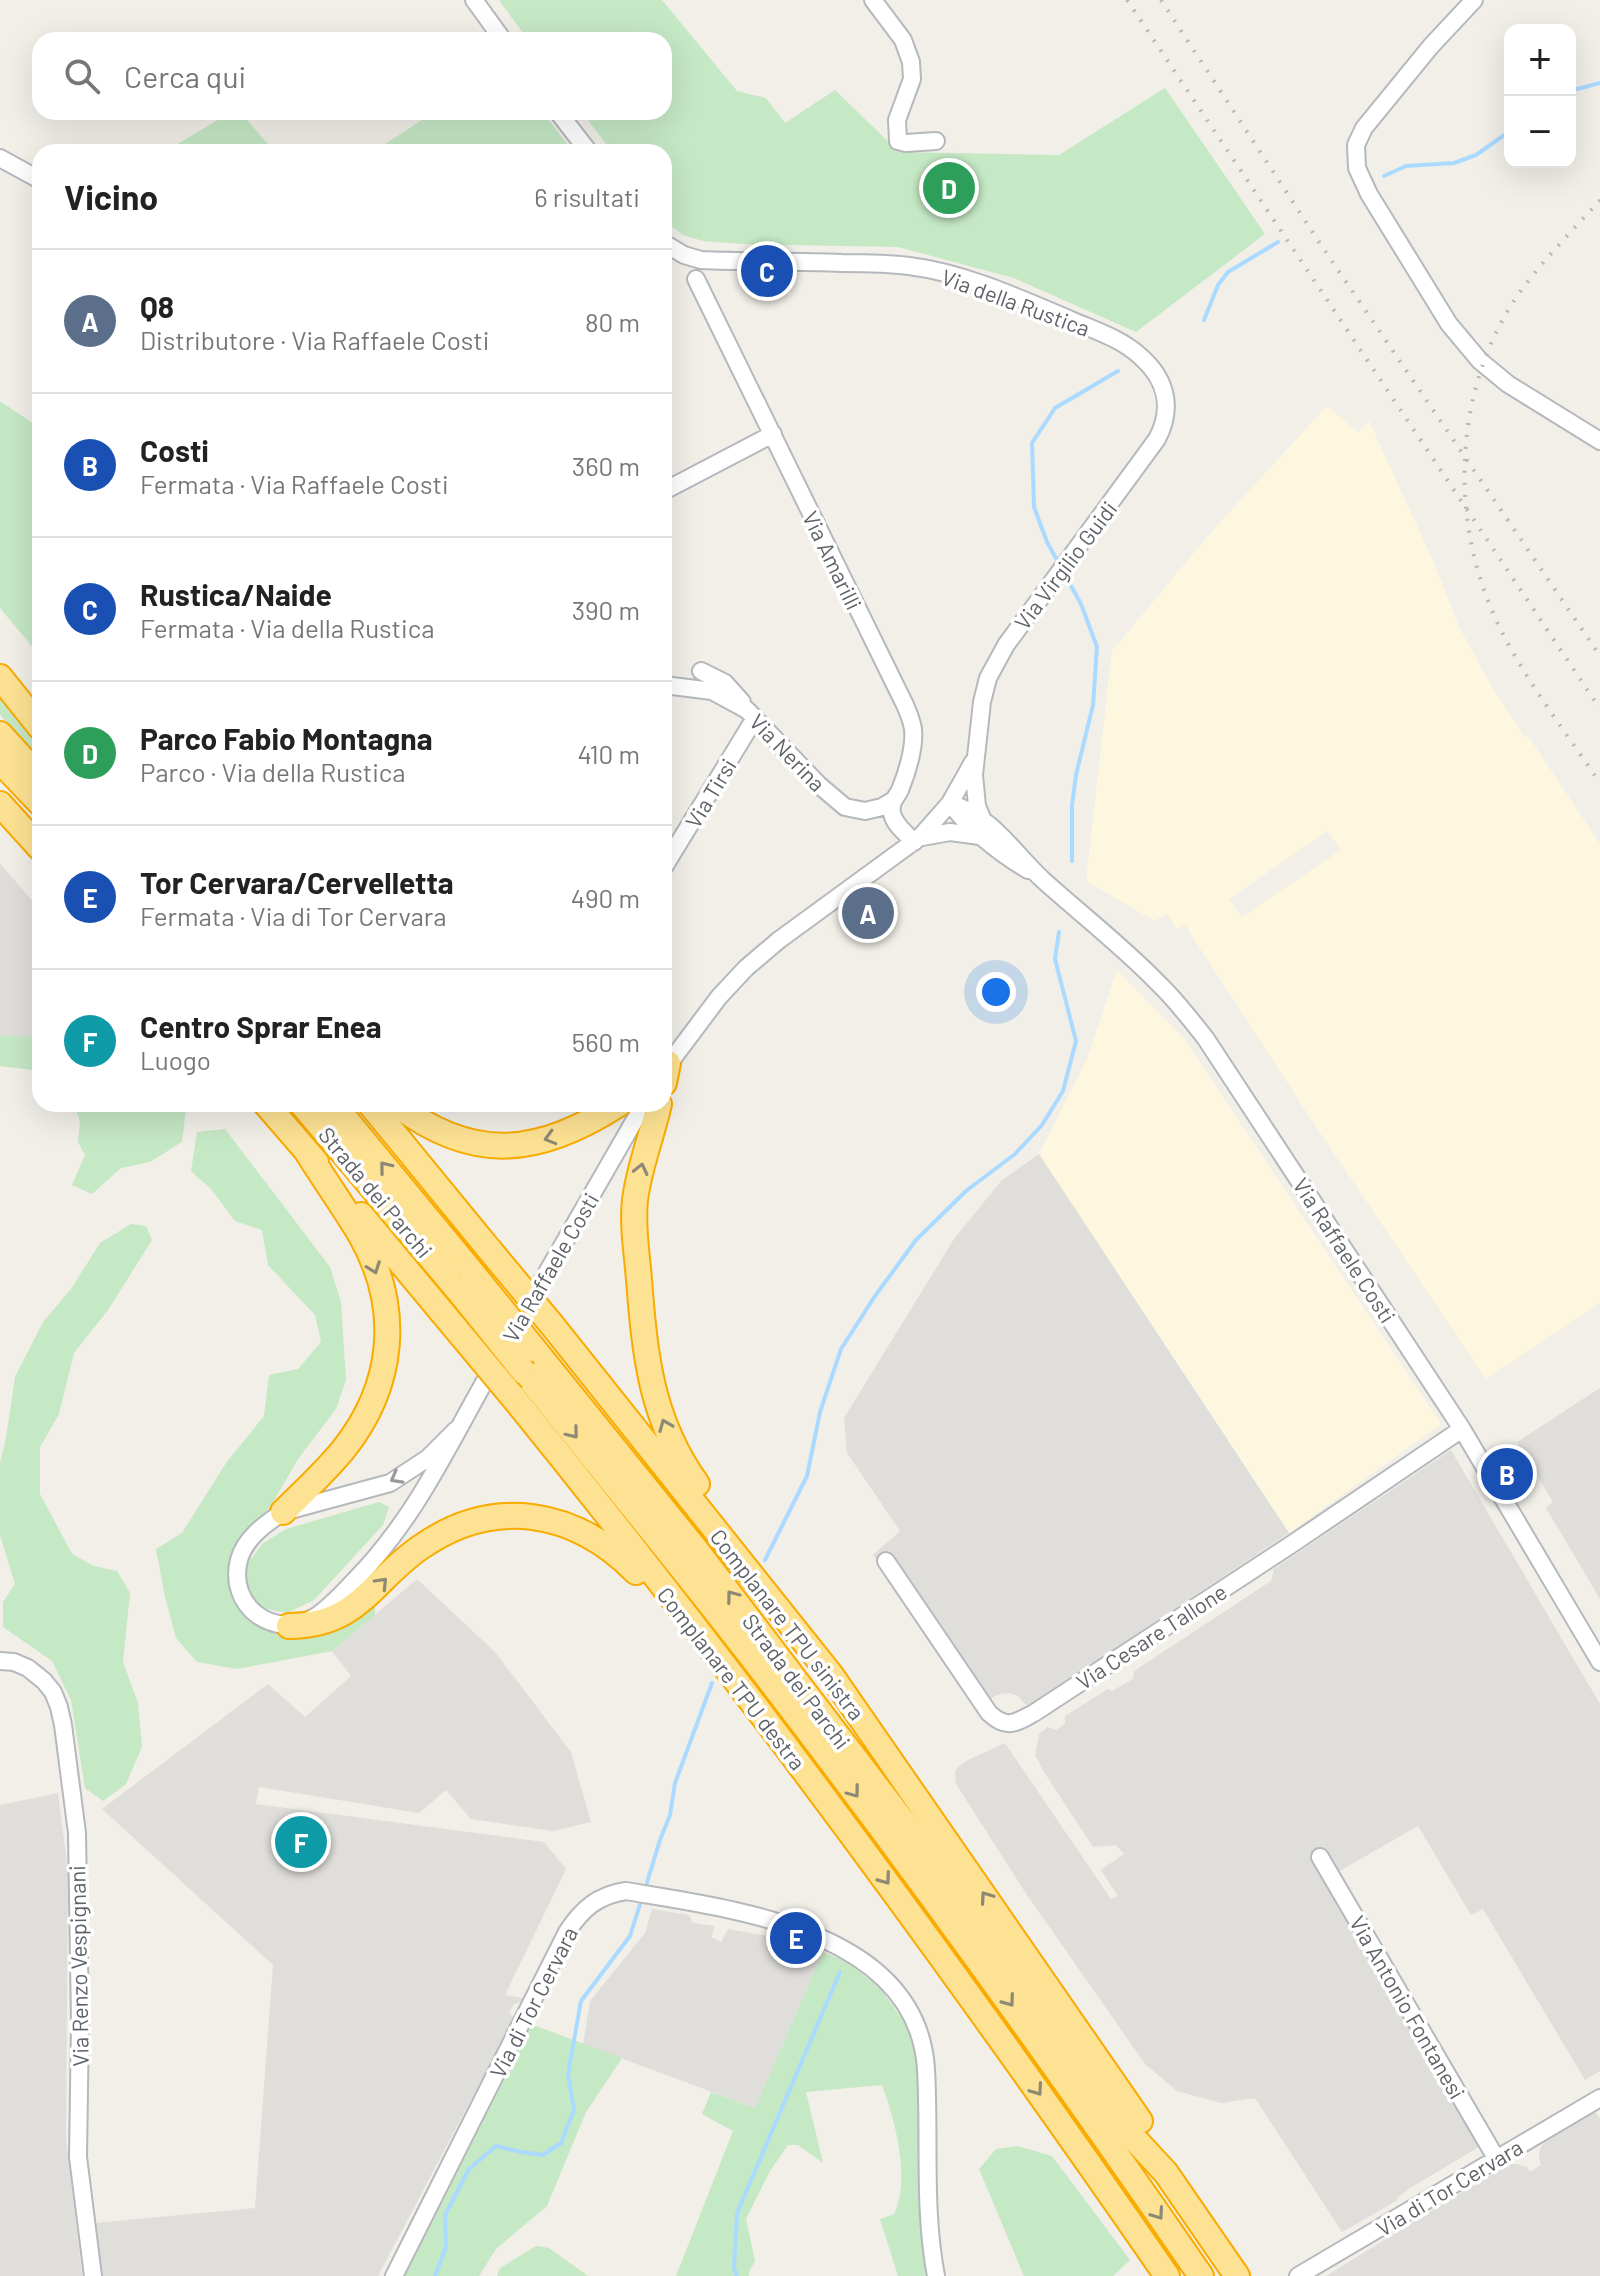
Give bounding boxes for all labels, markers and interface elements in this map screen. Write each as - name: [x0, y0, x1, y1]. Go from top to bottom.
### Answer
- map controls: [1504, 24, 1576, 168]
- button: +: [1504, 24, 1576, 96]
- search box: [32, 32, 672, 120]
- icon: search: [60, 54, 104, 98]
- text: Cerca qui: [124, 58, 246, 94]
- button: −: [1504, 96, 1576, 168]
- pin: D: [923, 158, 975, 218]
- text: Vicino: [64, 176, 158, 217]
- text: 6 risultati: [534, 181, 640, 212]
- pin: C: [741, 241, 793, 301]
- street label: Via della Rustica: [938, 263, 1094, 341]
- text: Q8: [140, 288, 174, 324]
- text: A: [81, 306, 99, 337]
- text: 80 m: [585, 306, 640, 337]
- text: Distributore · Via Raffaele Costi: [140, 324, 489, 355]
- text: Costi: [140, 432, 209, 468]
- text: B: [82, 450, 98, 481]
- text: 360 m: [572, 450, 640, 481]
- text: Fermata · Via Raffaele Costi: [140, 468, 449, 499]
- street label: Via Virgilio Guidi: [1008, 496, 1122, 634]
- street label: Via Amarilli: [798, 507, 868, 613]
- text: Rustica/Naide: [140, 576, 332, 612]
- text: C: [82, 594, 98, 625]
- text: 390 m: [572, 594, 640, 625]
- text: Fermata · Via della Rustica: [140, 612, 435, 643]
- street label: Via Nerina: [745, 708, 831, 796]
- text: Parco Fabio Montagna: [140, 720, 433, 756]
- text: D: [82, 738, 98, 769]
- text: 410 m: [578, 738, 640, 769]
- street label: Via Tirsi: [679, 754, 741, 832]
- text: Parco · Via della Rustica: [140, 756, 406, 787]
- text: Tor Cervara/Cervelletta: [140, 864, 454, 900]
- text: E: [82, 882, 98, 913]
- text: 490 m: [571, 882, 640, 913]
- pin: A: [842, 883, 894, 943]
- text: Fermata · Via di Tor Cervara: [140, 900, 446, 931]
- your location: [976, 972, 1016, 1012]
- text: Centro Sprar Enea: [140, 1008, 382, 1044]
- text: F: [83, 1026, 97, 1057]
- text: 560 m: [572, 1026, 640, 1057]
- text: Luogo: [140, 1044, 211, 1075]
- street label: Strada dei Parchi: [314, 1121, 438, 1263]
- one-way arrow: [544, 1129, 557, 1146]
- one-way arrow: [380, 1161, 395, 1176]
- one-way arrow: [632, 1163, 649, 1176]
- street label: Via Raffaele Costi: [1288, 1173, 1402, 1327]
- street label: Via Raffaele Costi: [497, 1188, 603, 1346]
- one-way arrow: [364, 1260, 381, 1274]
- one-way arrow: [658, 1419, 675, 1433]
- one-way arrow: [563, 1424, 578, 1438]
- pin: B: [1481, 1444, 1533, 1504]
- one-way arrow: [390, 1469, 405, 1484]
- street label: Complanare TPU sinistra: [706, 1524, 870, 1724]
- one-way arrow: [373, 1577, 387, 1592]
- street label: Via Cesare Tallone: [1071, 1578, 1231, 1694]
- street label: Complanare TPU destra: [653, 1581, 811, 1775]
- one-way arrow: [727, 1591, 741, 1605]
- street label: Strada dei Parchi: [738, 1608, 856, 1754]
- one-way arrow: [844, 1783, 859, 1798]
- pin: F: [275, 1812, 327, 1872]
- street label: Via Renzo Vespignani: [63, 1865, 93, 2067]
- one-way arrow: [875, 1870, 890, 1885]
- one-way arrow: [981, 1891, 996, 1905]
- pin: E: [770, 1908, 822, 1968]
- street label: Via Antonio Fontanesi: [1345, 1911, 1471, 2103]
- street label: Via di Tor Cervara: [484, 1922, 582, 2082]
- one-way arrow: [999, 1993, 1013, 2007]
- one-way arrow: [1027, 2081, 1042, 2095]
- street label: Via di Tor Cervara: [1371, 2133, 1527, 2241]
- one-way arrow: [1148, 2206, 1163, 2220]

